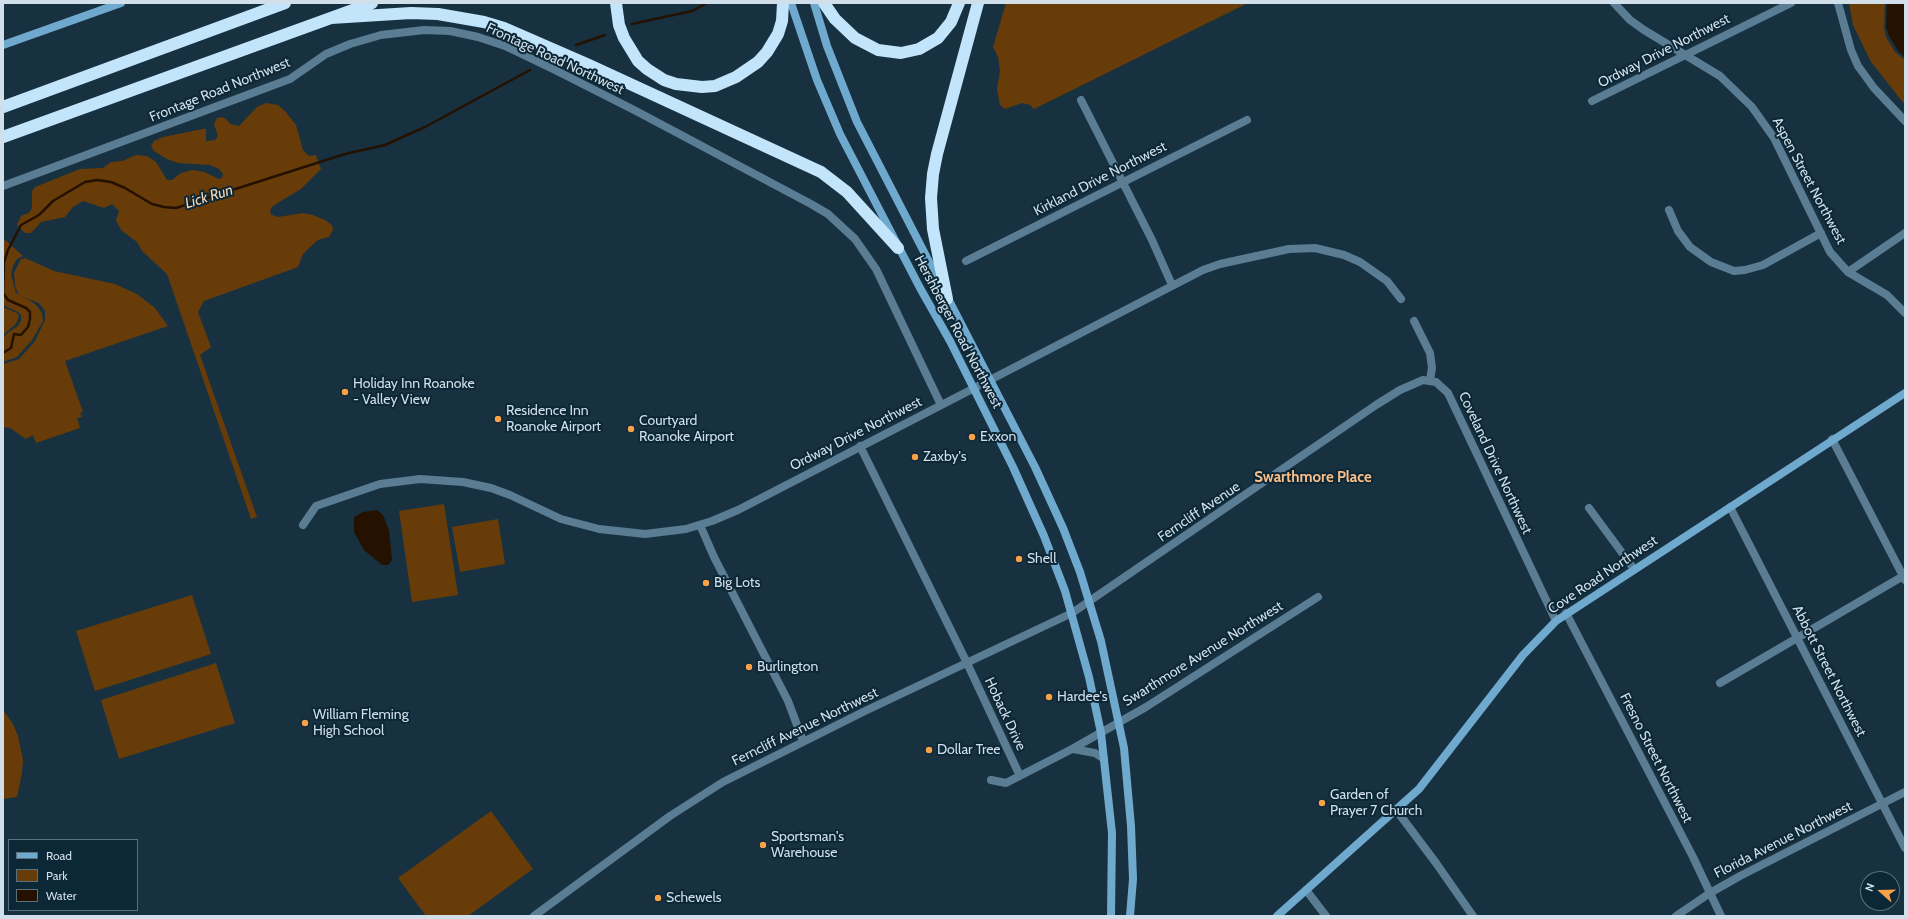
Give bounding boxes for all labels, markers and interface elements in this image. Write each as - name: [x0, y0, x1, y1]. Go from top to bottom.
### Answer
- street label: Ordway Drive Northwest: [1595, 10, 1733, 92]
- street label: Frontage Road Northwest: [483, 20, 627, 98]
- street label: Frontage Road Northwest: [147, 54, 293, 126]
- street label: Aspen Street Northwest: [1768, 115, 1850, 247]
- street label: Kirkland Drive Northwest: [1031, 138, 1169, 220]
- water label: Lick Run: [183, 181, 235, 213]
- street label: Hershberger Road Northwest: [910, 253, 1006, 411]
- place label: Holiday Inn Roanoke - Valley View: [353, 376, 475, 408]
- marker: Holiday Inn Roanoke - Valley View: [340, 387, 350, 397]
- street label: Coveland Drive Northwest: [1455, 389, 1535, 537]
- street label: Ordway Drive Northwest: [787, 393, 925, 475]
- place label: Residence Inn Roanoke Airport: [506, 403, 601, 436]
- place label: Courtyard Roanoke Airport: [639, 413, 734, 446]
- marker: Residence Inn Roanoke Airport: [493, 414, 503, 424]
- marker: Courtyard Roanoke Airport: [626, 424, 636, 434]
- place label: Exxon: [980, 429, 1016, 445]
- marker: Exxon: [967, 432, 977, 442]
- place label: Zaxby's: [923, 449, 967, 465]
- marker: Zaxby's: [910, 452, 920, 462]
- district label: Swarthmore Place: [1254, 469, 1372, 487]
- street label: Ferncliff Avenue: [1155, 478, 1243, 546]
- street label: Cove Road Northwest: [1545, 532, 1661, 618]
- place label: Shell: [1027, 551, 1056, 567]
- marker: Shell: [1014, 554, 1024, 564]
- place label: Big Lots: [714, 575, 760, 591]
- marker: Big Lots: [701, 578, 711, 588]
- street label: Swarthmore Avenue Northwest: [1120, 598, 1286, 710]
- street label: Abbott Street Northwest: [1789, 602, 1869, 740]
- place label: Burlington: [757, 659, 818, 675]
- marker: Burlington: [744, 662, 754, 672]
- street label: Hoback Drive: [981, 675, 1029, 753]
- street label: Ferncliff Avenue Northwest: [729, 684, 881, 770]
- place label: Hardee's: [1057, 689, 1108, 705]
- street label: Fresno Street Northwest: [1616, 690, 1696, 826]
- marker: Hardee's: [1044, 692, 1054, 702]
- place label: William Fleming High School: [313, 707, 409, 740]
- marker: William Fleming High School: [300, 718, 310, 728]
- place label: Dollar Tree: [937, 742, 1001, 758]
- marker: Dollar Tree: [924, 745, 934, 755]
- place label: Garden of Prayer 7 Church: [1330, 787, 1422, 820]
- marker: Garden of Prayer 7 Church: [1317, 798, 1327, 808]
- street label: Florida Avenue Northwest: [1711, 798, 1855, 882]
- place label: Sportsman's Warehouse: [771, 829, 844, 862]
- legend: [8, 839, 138, 911]
- marker: Sportsman's Warehouse: [758, 840, 768, 850]
- text: Road: [46, 848, 72, 863]
- text: Park: [46, 868, 68, 883]
- north arrow: [1860, 871, 1900, 911]
- text: N: [1862, 881, 1878, 893]
- text: Water: [46, 888, 76, 903]
- place label: Schewels: [666, 890, 722, 906]
- marker: Schewels: [653, 893, 663, 903]

